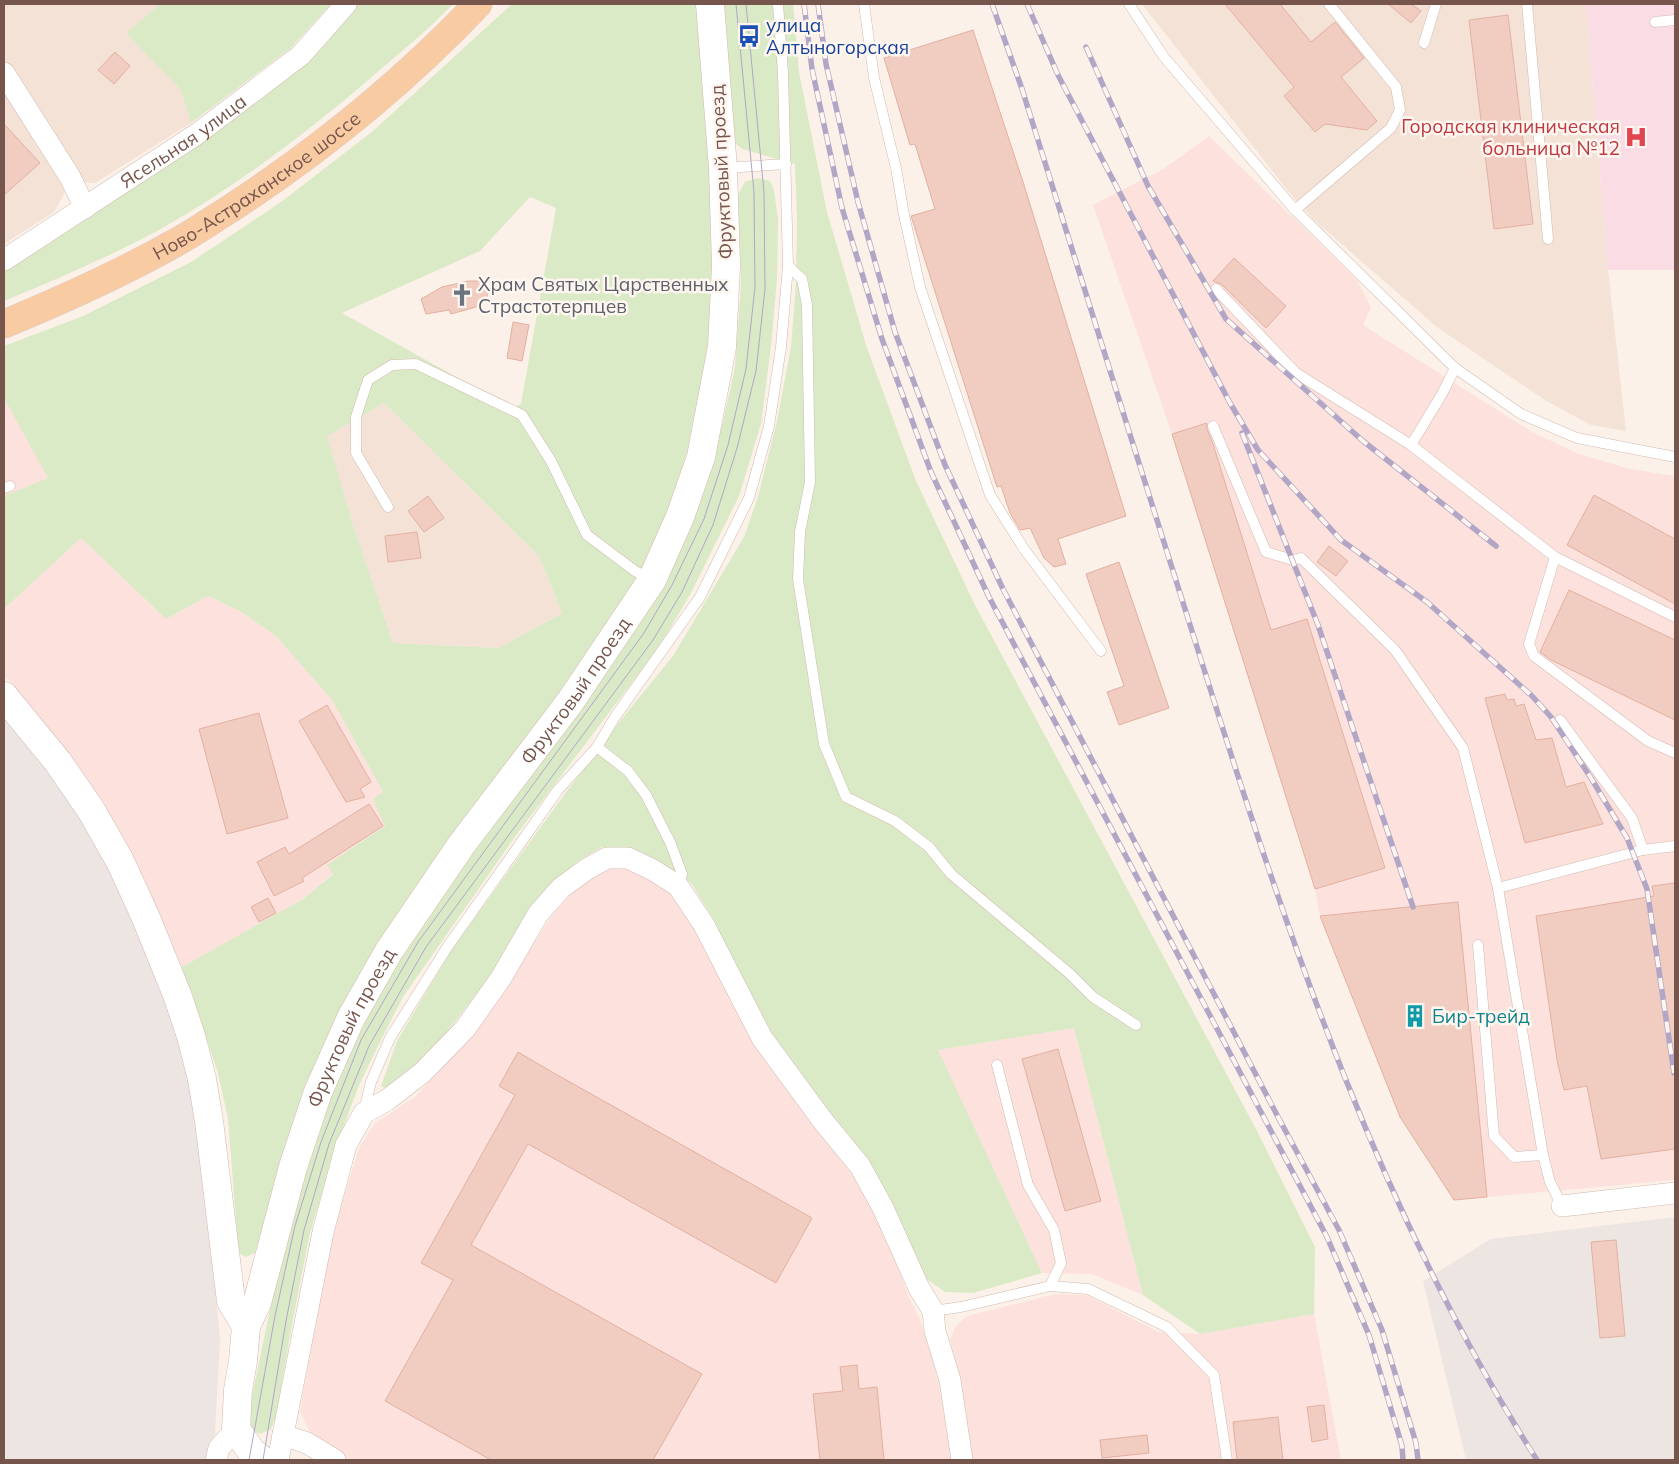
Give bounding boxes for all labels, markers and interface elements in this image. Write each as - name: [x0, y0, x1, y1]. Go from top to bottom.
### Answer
- place label: улица Алтыногорская: [766, 13, 909, 59]
- bus stop icon: улица Алтыногорская: [736, 23, 762, 49]
- street label: Фруктовый проезд: [704, 84, 738, 260]
- street label: Ясельная улица: [115, 89, 251, 193]
- street label: Ново-Астраханское шоссе: [149, 106, 365, 265]
- place label: Городская клиническая больница №12: [1401, 114, 1620, 160]
- hospital icon: Городская клиническая больница №12: [1623, 124, 1649, 150]
- place label: Храм Святых Царственных Страстотерпцев: [478, 272, 729, 318]
- church icon: Храм Святых Царственных Страстотерпцев: [449, 282, 475, 308]
- street label: Фруктовый проезд: [515, 612, 636, 769]
- street label: Фруктовый проезд: [302, 943, 401, 1110]
- building icon: Бир-трейд: [1402, 1003, 1428, 1029]
- place label: Бир-трейд: [1432, 1004, 1530, 1028]

